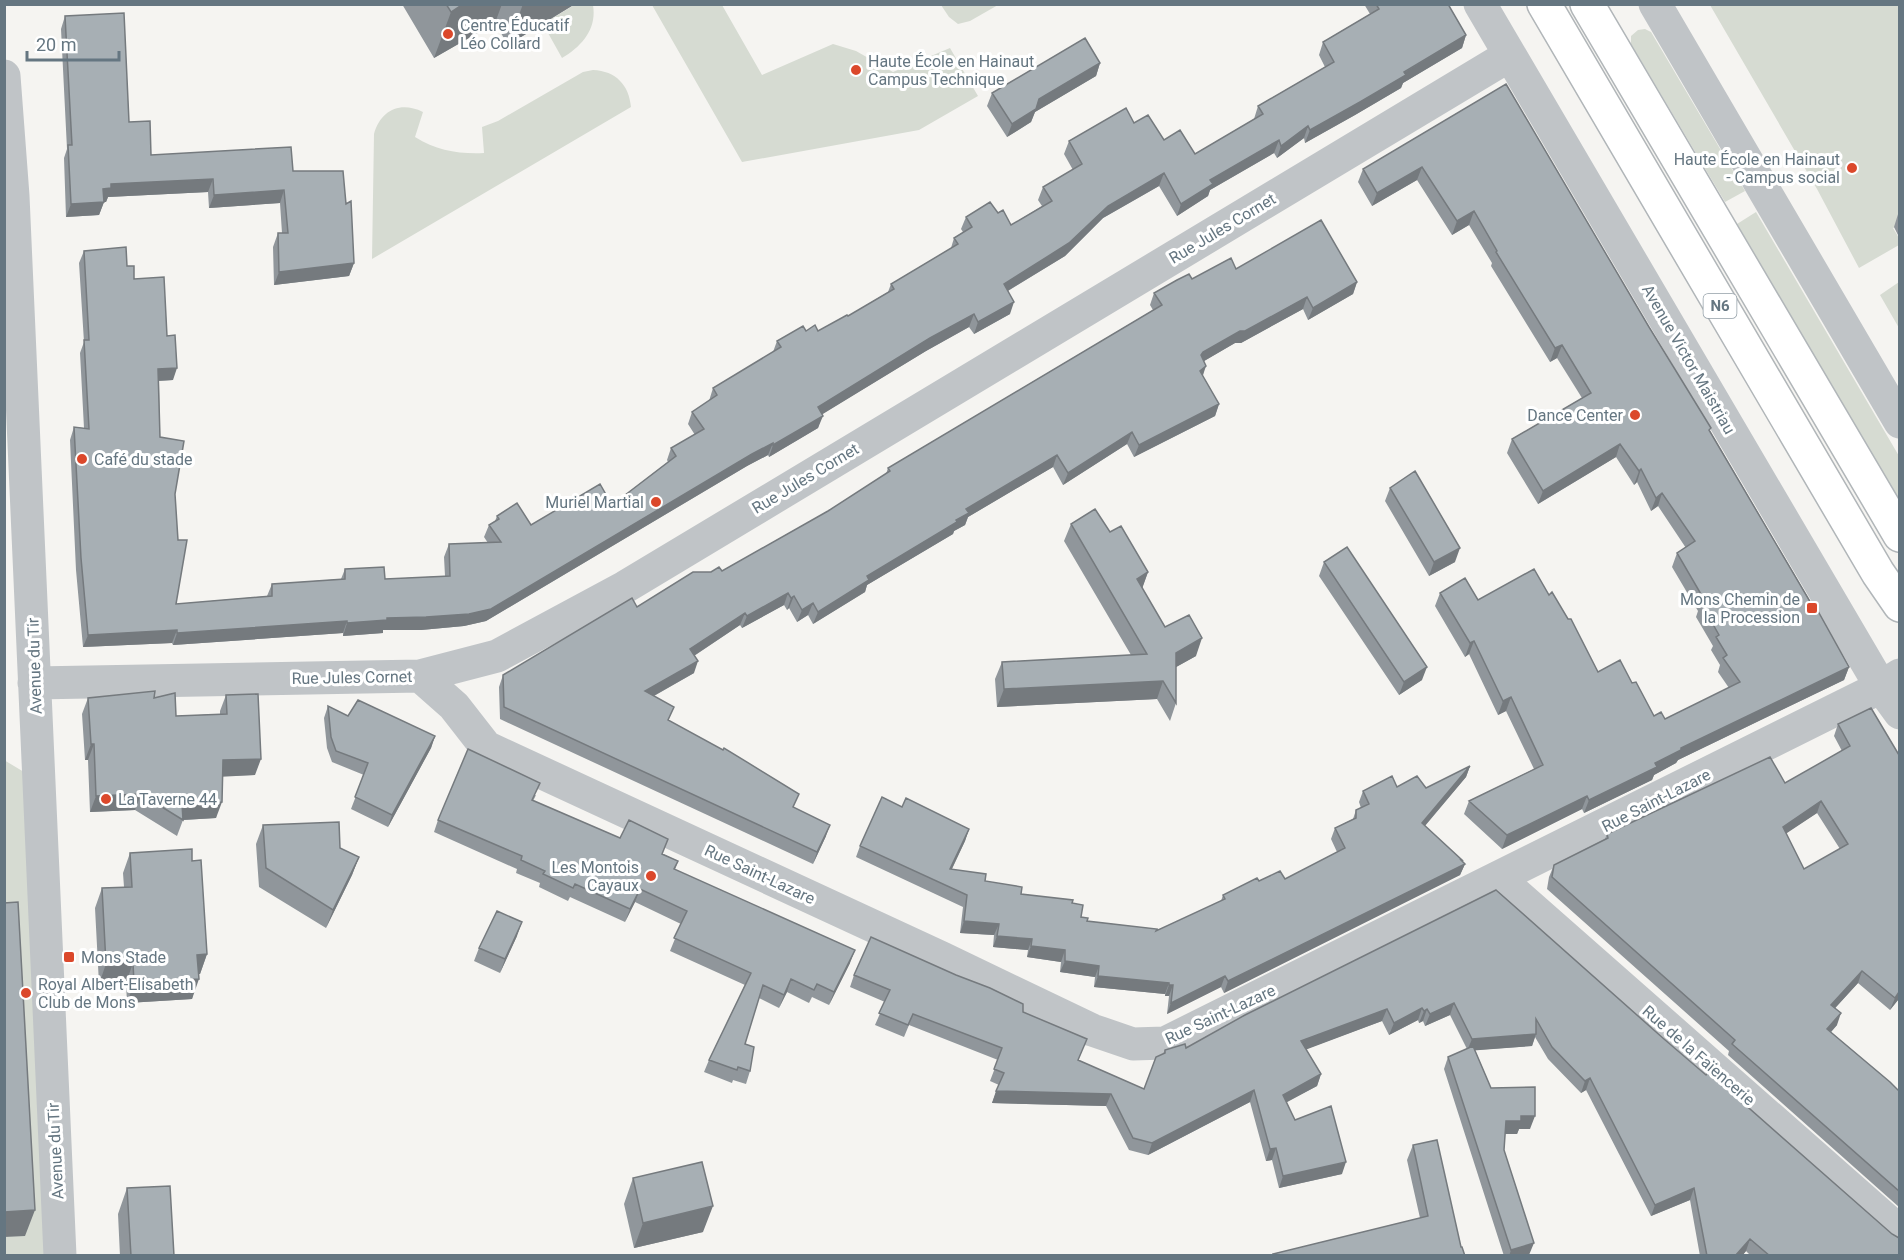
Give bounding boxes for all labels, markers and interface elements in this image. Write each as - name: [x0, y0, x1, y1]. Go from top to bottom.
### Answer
- place label: Centre Éducatif Léo Collard: [460, 16, 570, 53]
- scale bar: [27, 24, 118, 62]
- marker: Centre Éducatif Léo Collard: [441, 27, 455, 41]
- text: 20 m: [36, 34, 76, 55]
- place label: Haute École en Hainaut Campus Technique: [868, 52, 1034, 89]
- marker: Haute École en Hainaut Campus Technique: [849, 63, 863, 77]
- place label: Haute École en Hainaut - Campus social: [1674, 150, 1840, 187]
- marker: Haute École en Hainaut - Campus social: [1845, 161, 1859, 175]
- street label: Rue Jules Cornet: [1166, 189, 1279, 268]
- street label: Avenue Victor Maistriau: [1638, 281, 1739, 437]
- road number: N6: [1704, 294, 1736, 318]
- place label: Dance Center: [1527, 406, 1624, 425]
- marker: Dance Center: [1628, 408, 1642, 422]
- street label: Rue Jules Cornet: [749, 439, 862, 518]
- place label: Café du stade: [94, 450, 192, 469]
- marker: Café du stade: [75, 452, 89, 466]
- place label: Muriel Martial: [545, 493, 644, 512]
- marker: Muriel Martial: [649, 495, 663, 509]
- place label: Mons Chemin de la Procession: [1680, 590, 1800, 627]
- marker: Mons Chemin de la Procession: [1805, 601, 1819, 615]
- street label: Avenue du Tir: [23, 617, 46, 715]
- street label: Rue Jules Cornet: [291, 667, 413, 688]
- street label: Rue Saint-Lazare: [1599, 765, 1714, 836]
- place label: La Taverne 44: [118, 790, 217, 809]
- marker: La Taverne 44: [99, 792, 113, 806]
- street label: Rue Saint-Lazare: [702, 841, 818, 908]
- place label: Les Montois Cayaux: [551, 858, 639, 895]
- marker: Les Montois Cayaux: [644, 869, 658, 883]
- place label: Mons Stade: [81, 948, 166, 967]
- marker: Mons Stade: [62, 950, 76, 964]
- place label: Royal Albert-Elisabeth Club de Mons: [38, 975, 194, 1012]
- street label: Rue Saint-Lazare: [1162, 981, 1278, 1048]
- marker: Royal Albert-Elisabeth Club de Mons: [19, 986, 33, 1000]
- street label: Rue de la Faïencerie: [1639, 1001, 1759, 1109]
- street label: Avenue du Tir: [43, 1102, 68, 1200]

